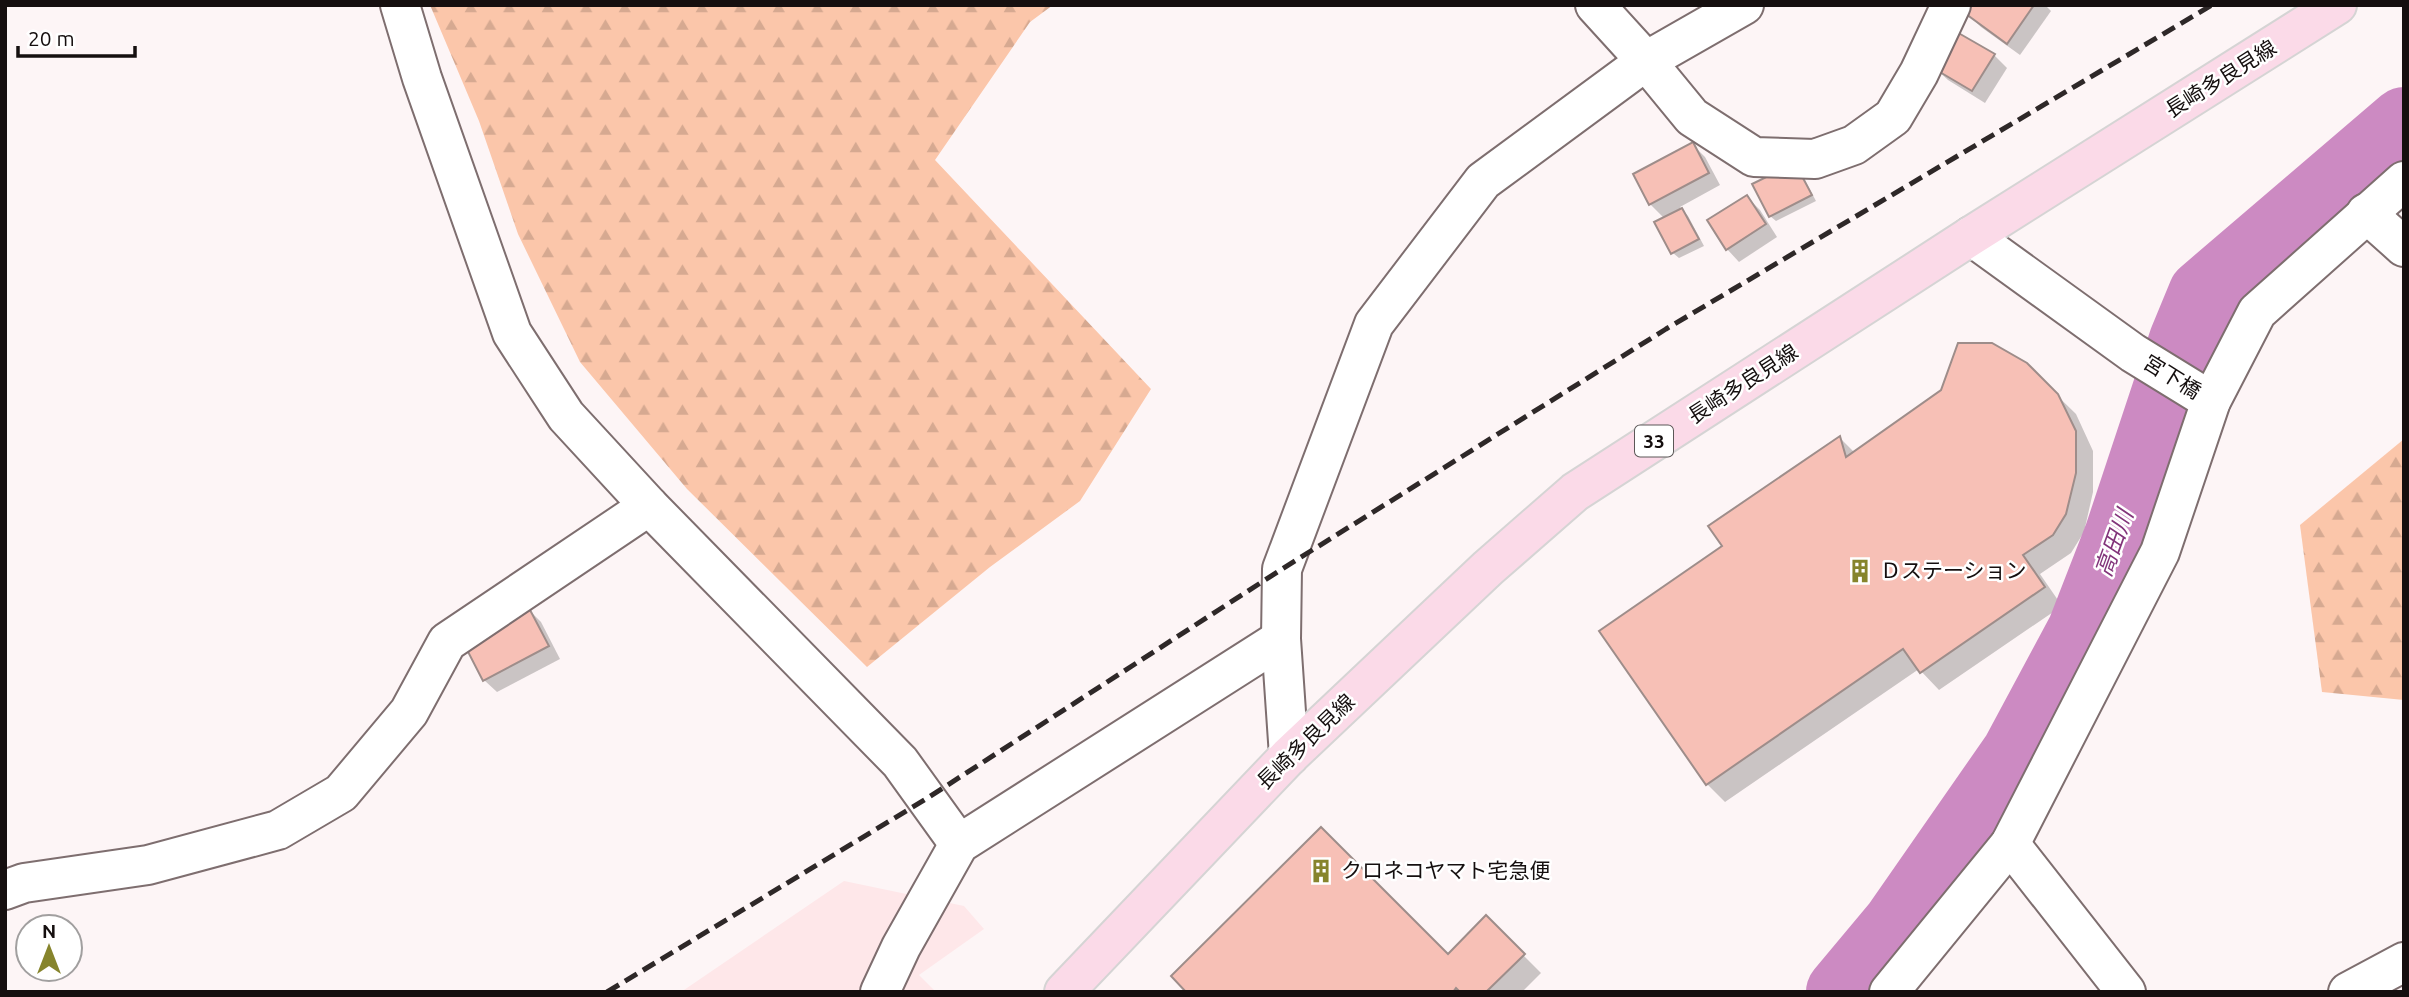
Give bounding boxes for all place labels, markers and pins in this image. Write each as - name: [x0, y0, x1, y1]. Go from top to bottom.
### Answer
- building icon: Ｄステーション: [1846, 557, 1874, 585]
- place label: Ｄステーション: [1880, 558, 2027, 582]
- building icon: クロネコヤマト宅急便: [1307, 857, 1335, 885]
- place label: クロネコヤマト宅急便: [1341, 858, 1551, 882]

